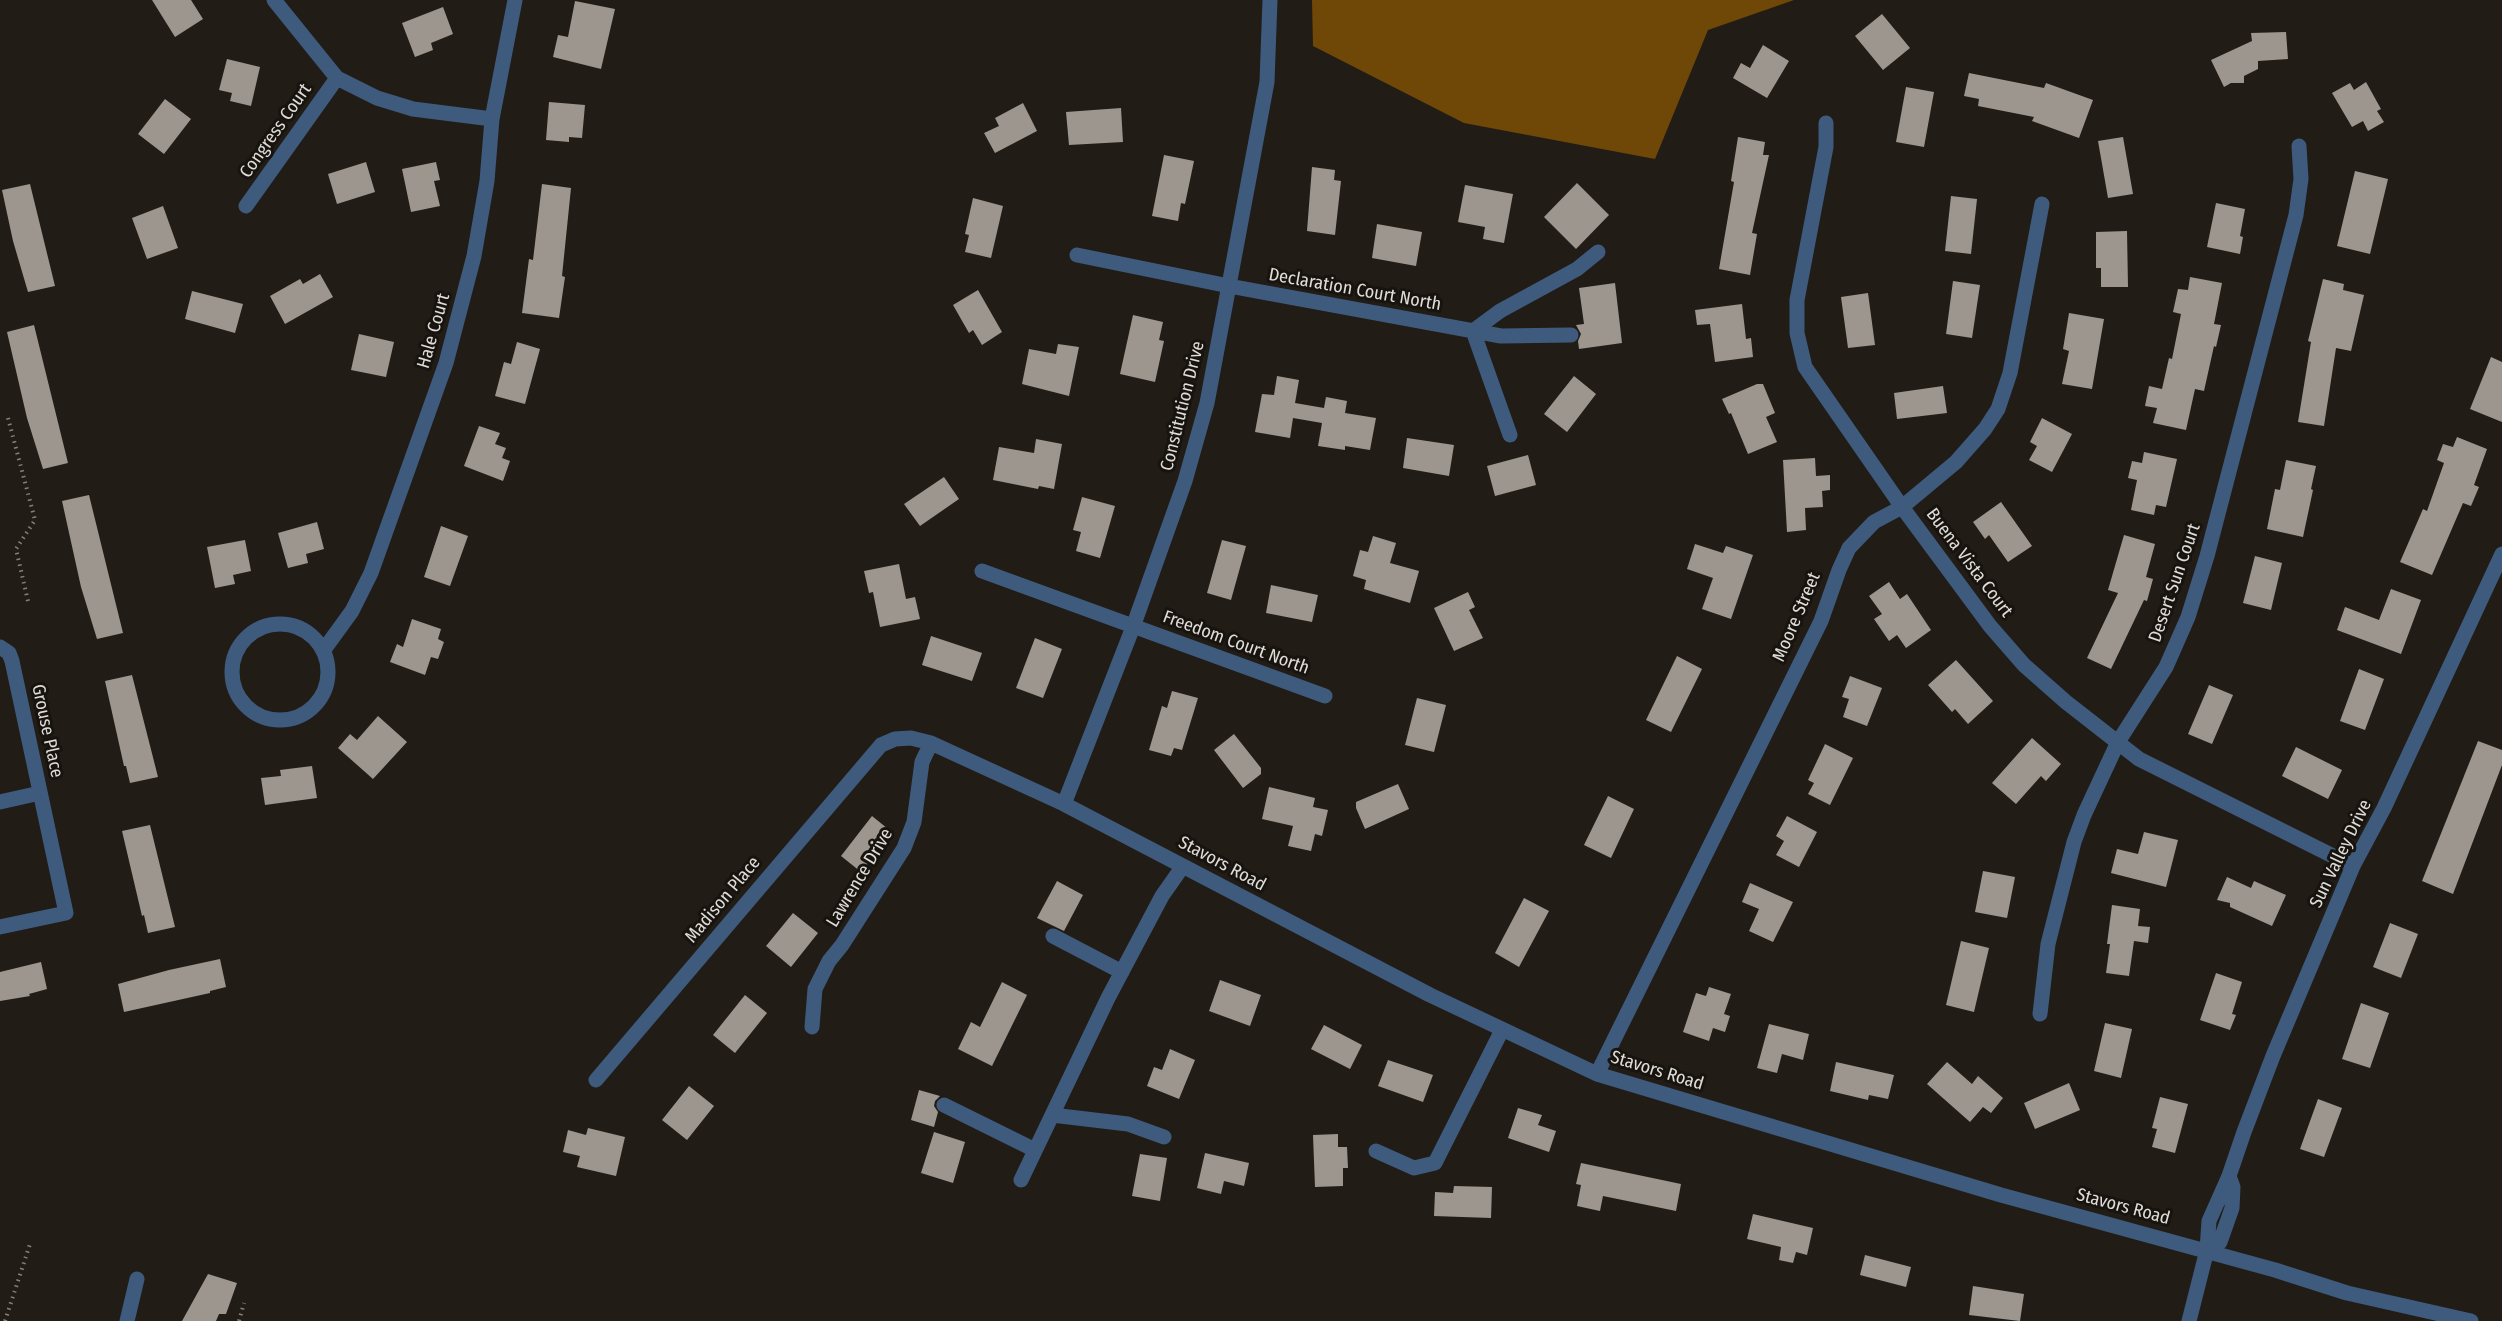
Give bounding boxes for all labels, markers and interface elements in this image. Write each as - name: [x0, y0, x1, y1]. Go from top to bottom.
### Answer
- street label: Congress Court: [236, 80, 316, 182]
- street label: Declaration Court North: [1267, 264, 1443, 316]
- street label: Hale Court: [413, 291, 455, 371]
- street label: Constitution Drive: [1156, 339, 1210, 473]
- street label: Buena Vista Court: [1921, 504, 2017, 622]
- street label: Desert Sun Court: [2145, 521, 2205, 645]
- street label: Moore Street: [1769, 569, 1825, 665]
- street label: Freedom Court North: [1160, 606, 1312, 680]
- street label: Grouse Place: [27, 682, 67, 780]
- street label: Sun Valley Drive: [2305, 796, 2377, 912]
- street label: Lawrence Drive: [822, 825, 898, 931]
- street label: Stavors Road: [1175, 832, 1269, 896]
- street label: Madison Place: [681, 853, 765, 947]
- street label: Stavors Road: [1608, 1047, 1706, 1095]
- street label: Stavors Road: [2074, 1184, 2172, 1230]

